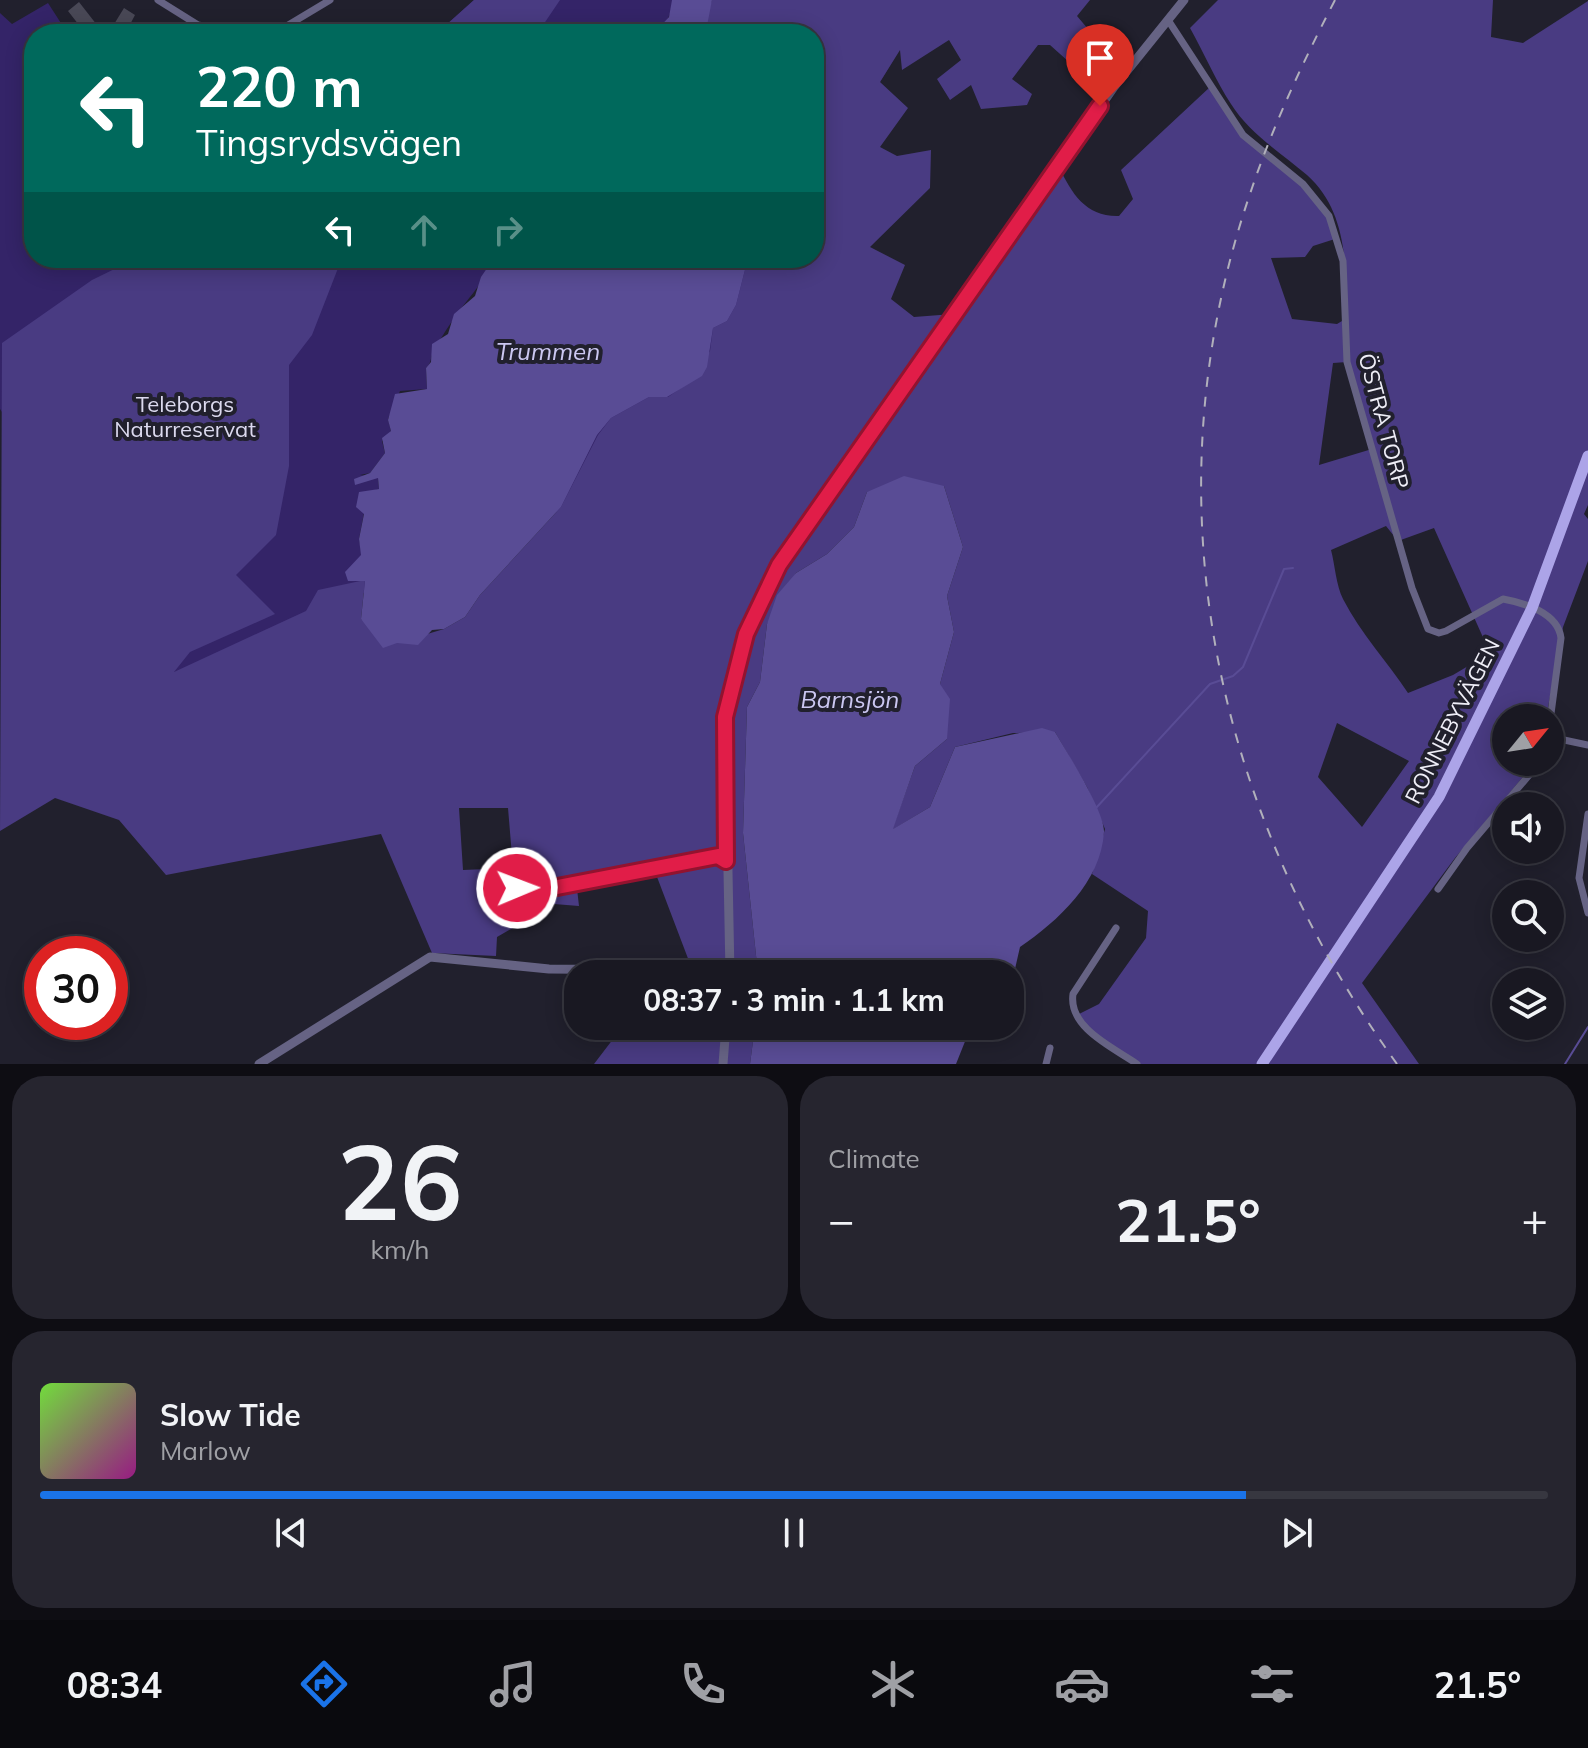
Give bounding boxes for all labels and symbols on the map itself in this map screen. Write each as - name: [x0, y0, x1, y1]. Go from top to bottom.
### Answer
- pin: [1066, 24, 1134, 106]
- water label: Trummen: [496, 336, 600, 366]
- street label: ÖSTRA TORP: [1352, 350, 1416, 492]
- park label: Teleborgs Naturreservat: [114, 390, 256, 443]
- street label: RONNEBYVÄGEN: [1398, 634, 1506, 808]
- water label: Barnsjön: [801, 684, 899, 714]
- north arrow: [1492, 704, 1564, 776]
- position arrow: [475, 846, 559, 930]
- speed limit sign: 30: [24, 936, 128, 1040]

